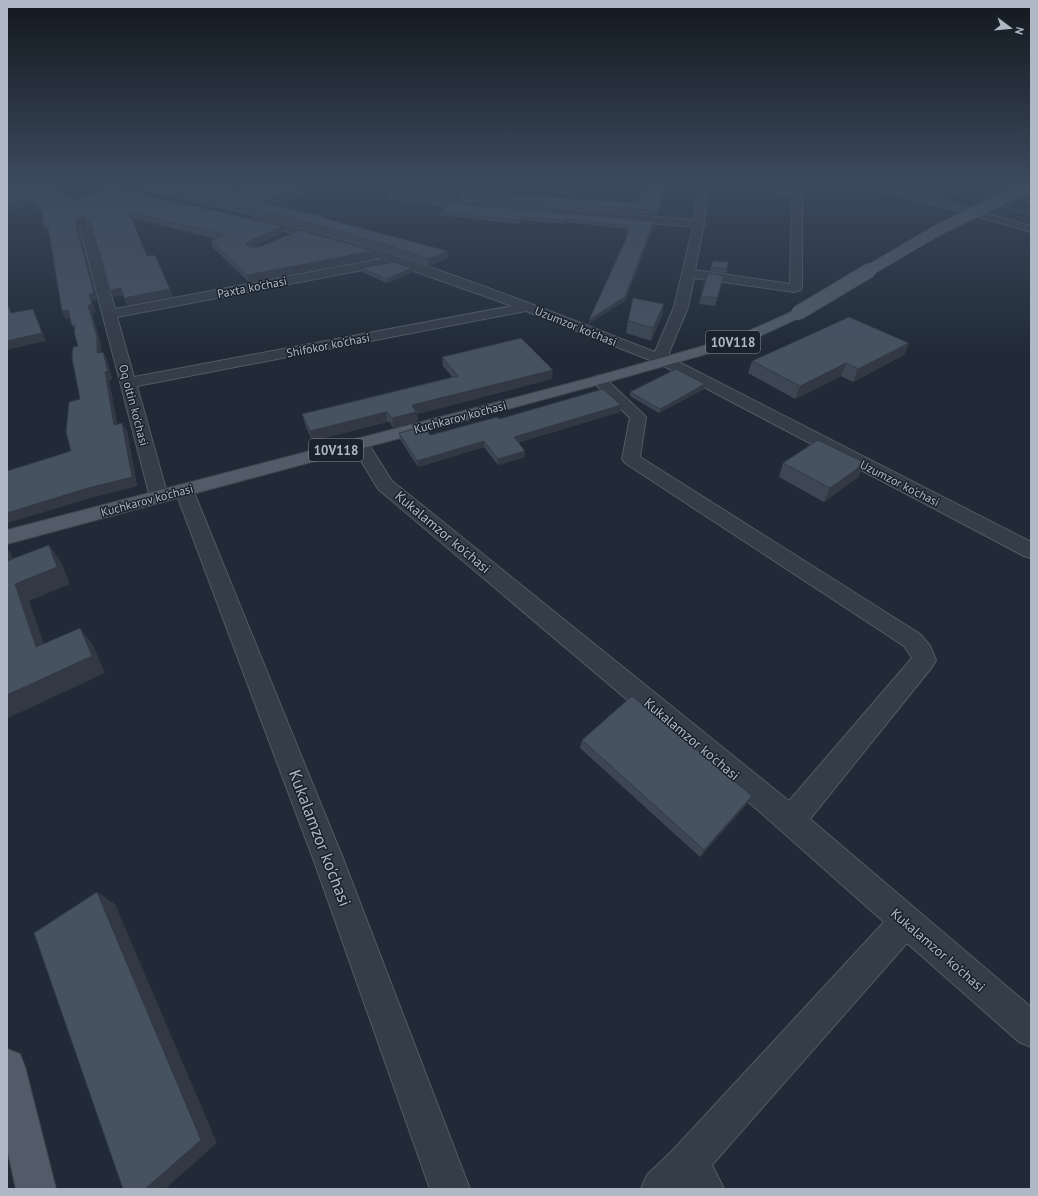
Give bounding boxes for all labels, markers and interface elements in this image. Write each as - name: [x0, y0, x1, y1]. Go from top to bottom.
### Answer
- north arrow: [990, 8, 1030, 48]
- text: N: [1012, 25, 1027, 36]
- street label: Paxta ko'chasi: [216, 273, 288, 301]
- street label: Uzumzor ko'chasi: [533, 303, 619, 349]
- street label: Shifokor ko'chasi: [285, 330, 371, 360]
- road number: 10V118: [706, 331, 760, 353]
- street label: Oq oltin ko'chasi: [116, 363, 152, 447]
- street label: Kuchkarov ko'chasi: [412, 397, 508, 437]
- road number: 10V118: [309, 439, 363, 461]
- street label: Uzumzor ko'chasi: [858, 457, 942, 509]
- street label: Kuchkarov ko'chasi: [99, 480, 195, 520]
- street label: Kukalamzor ko'chasi: [392, 487, 494, 577]
- street label: Kukalamzor ko'chasi: [641, 694, 743, 784]
- street label: Kukalamzor ko'chasi: [284, 766, 356, 910]
- street label: Kukalamzor ko'chasi: [887, 904, 989, 996]

